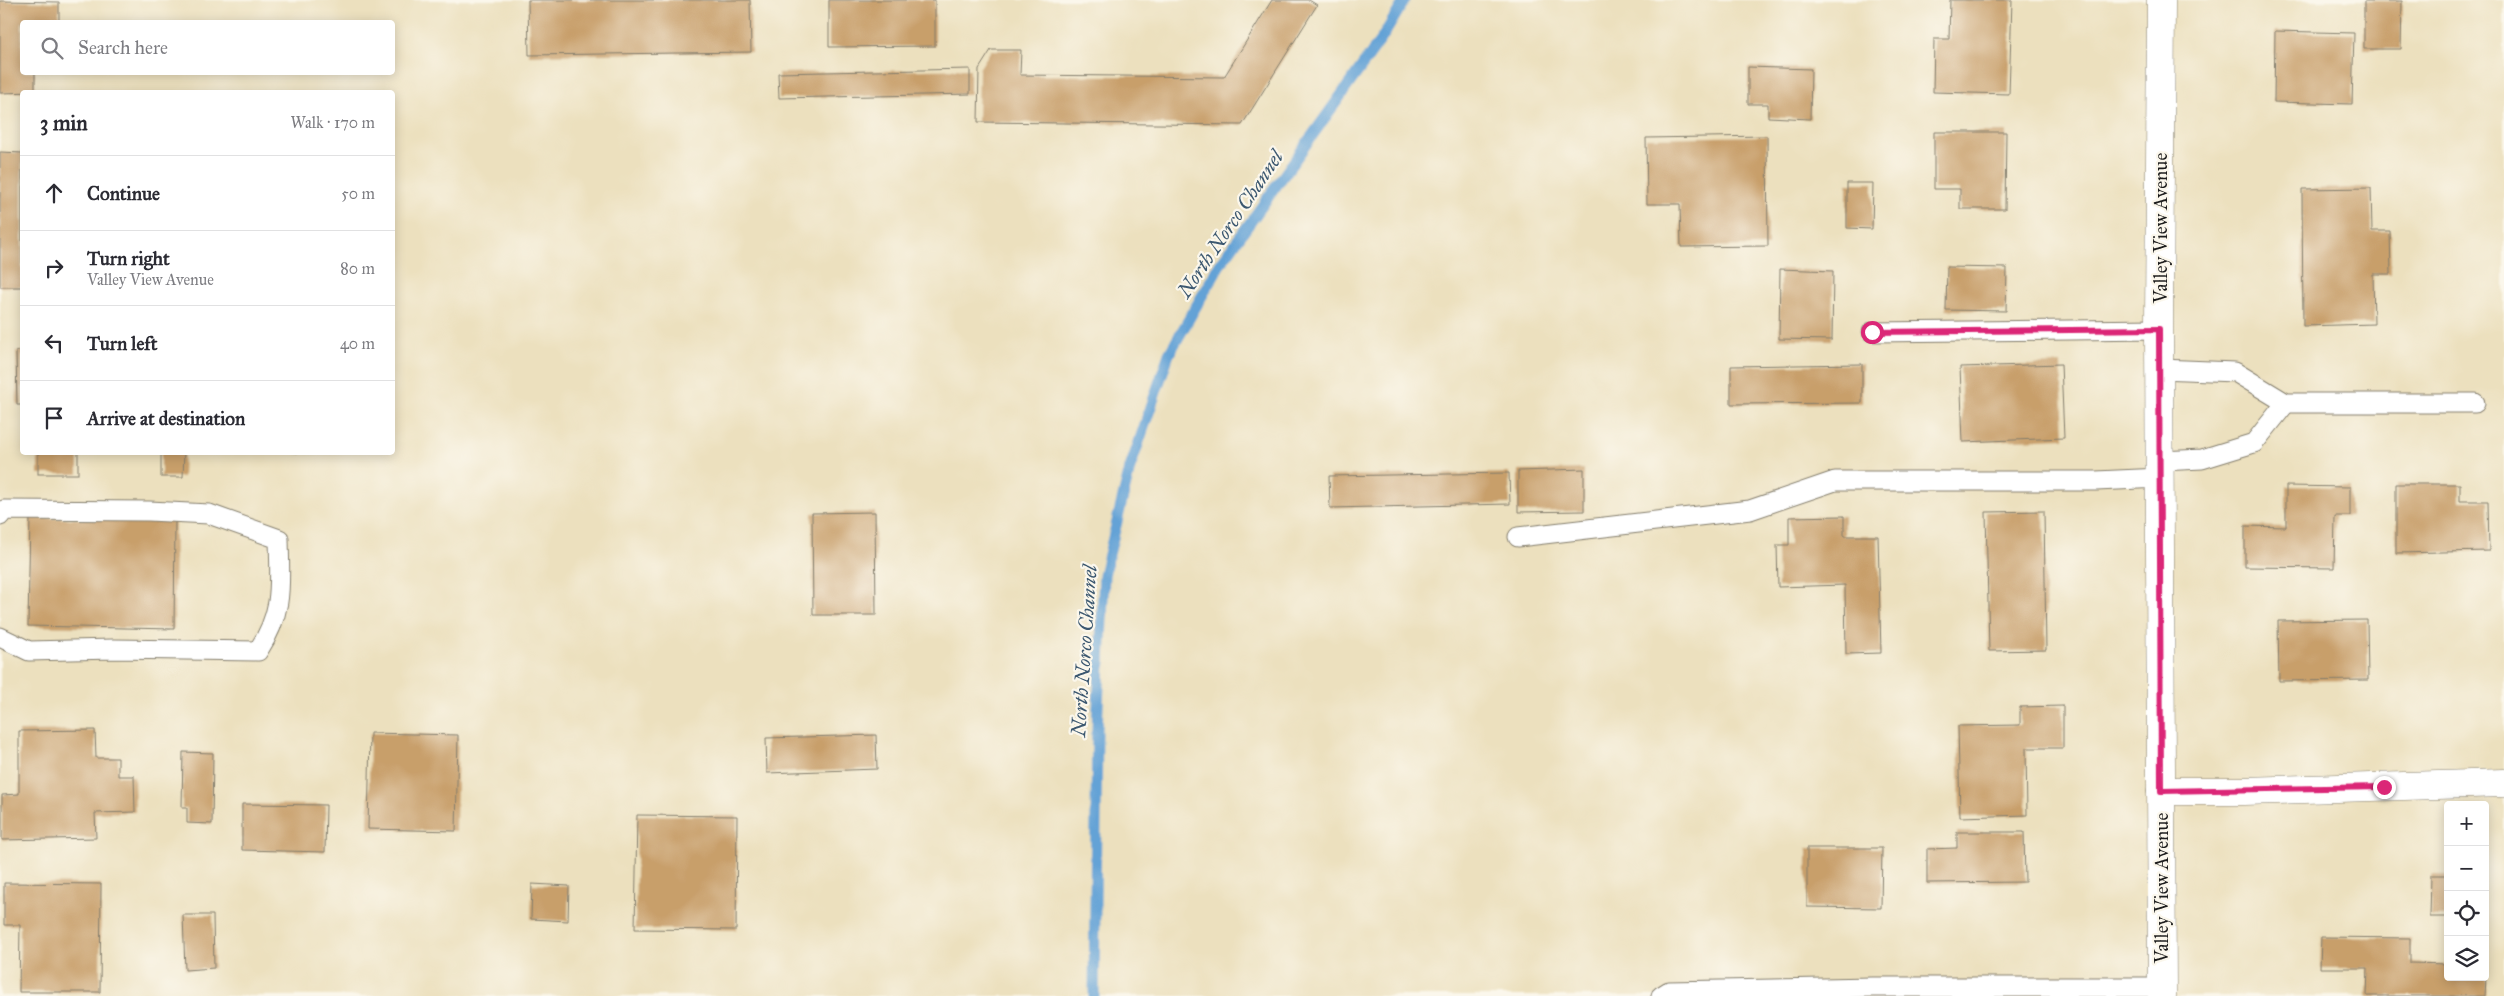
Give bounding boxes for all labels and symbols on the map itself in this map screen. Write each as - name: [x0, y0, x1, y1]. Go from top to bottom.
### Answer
- water label: North Norco Channel: [1171, 145, 1289, 303]
- street label: Valley View Avenue: [2149, 153, 2172, 304]
- route start: [1861, 321, 1884, 344]
- water label: North Norco Channel: [1066, 563, 1102, 739]
- route end: [2373, 776, 2396, 799]
- street label: Valley View Avenue: [2150, 813, 2173, 964]

